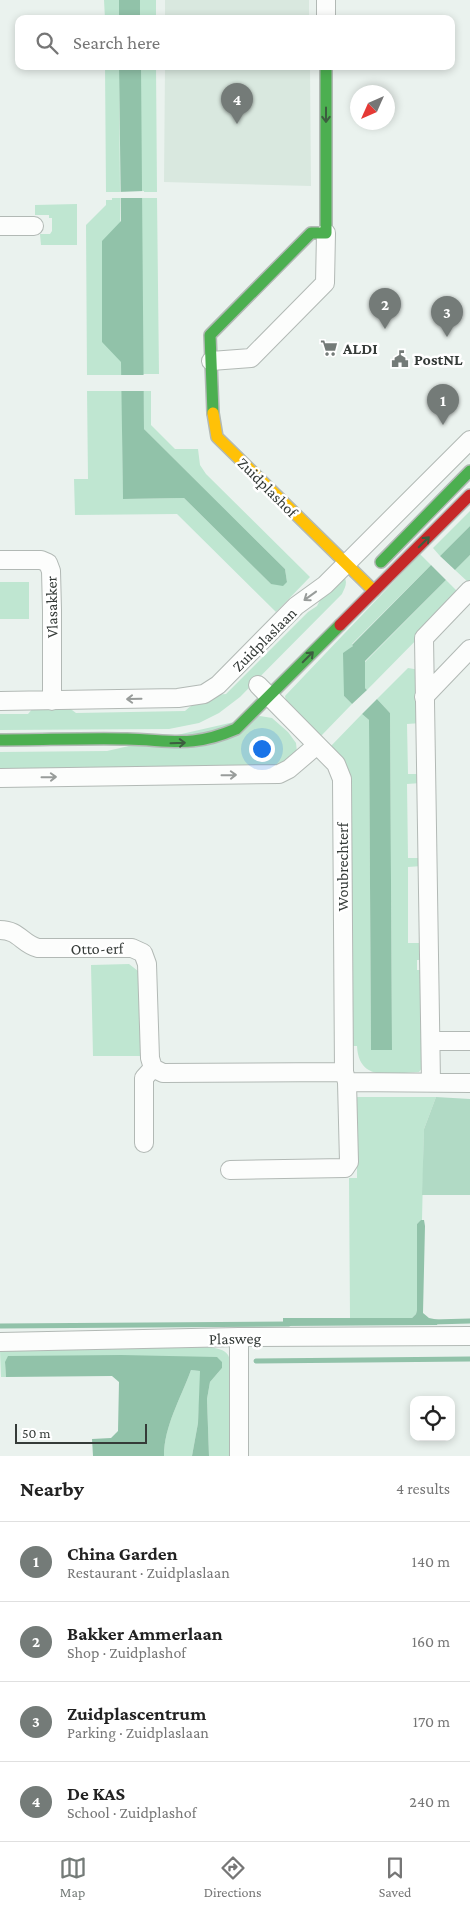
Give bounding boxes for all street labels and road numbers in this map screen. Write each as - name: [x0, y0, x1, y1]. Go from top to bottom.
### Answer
- street label: Zuidplashof: [234, 454, 302, 522]
- street label: Vlasakker: [42, 575, 61, 638]
- street label: Zuidplaslaan: [229, 604, 301, 675]
- street label: Woubrechterf: [334, 821, 351, 911]
- street label: Otto-erf: [70, 940, 125, 957]
- street label: Plasweg: [209, 1330, 262, 1348]

